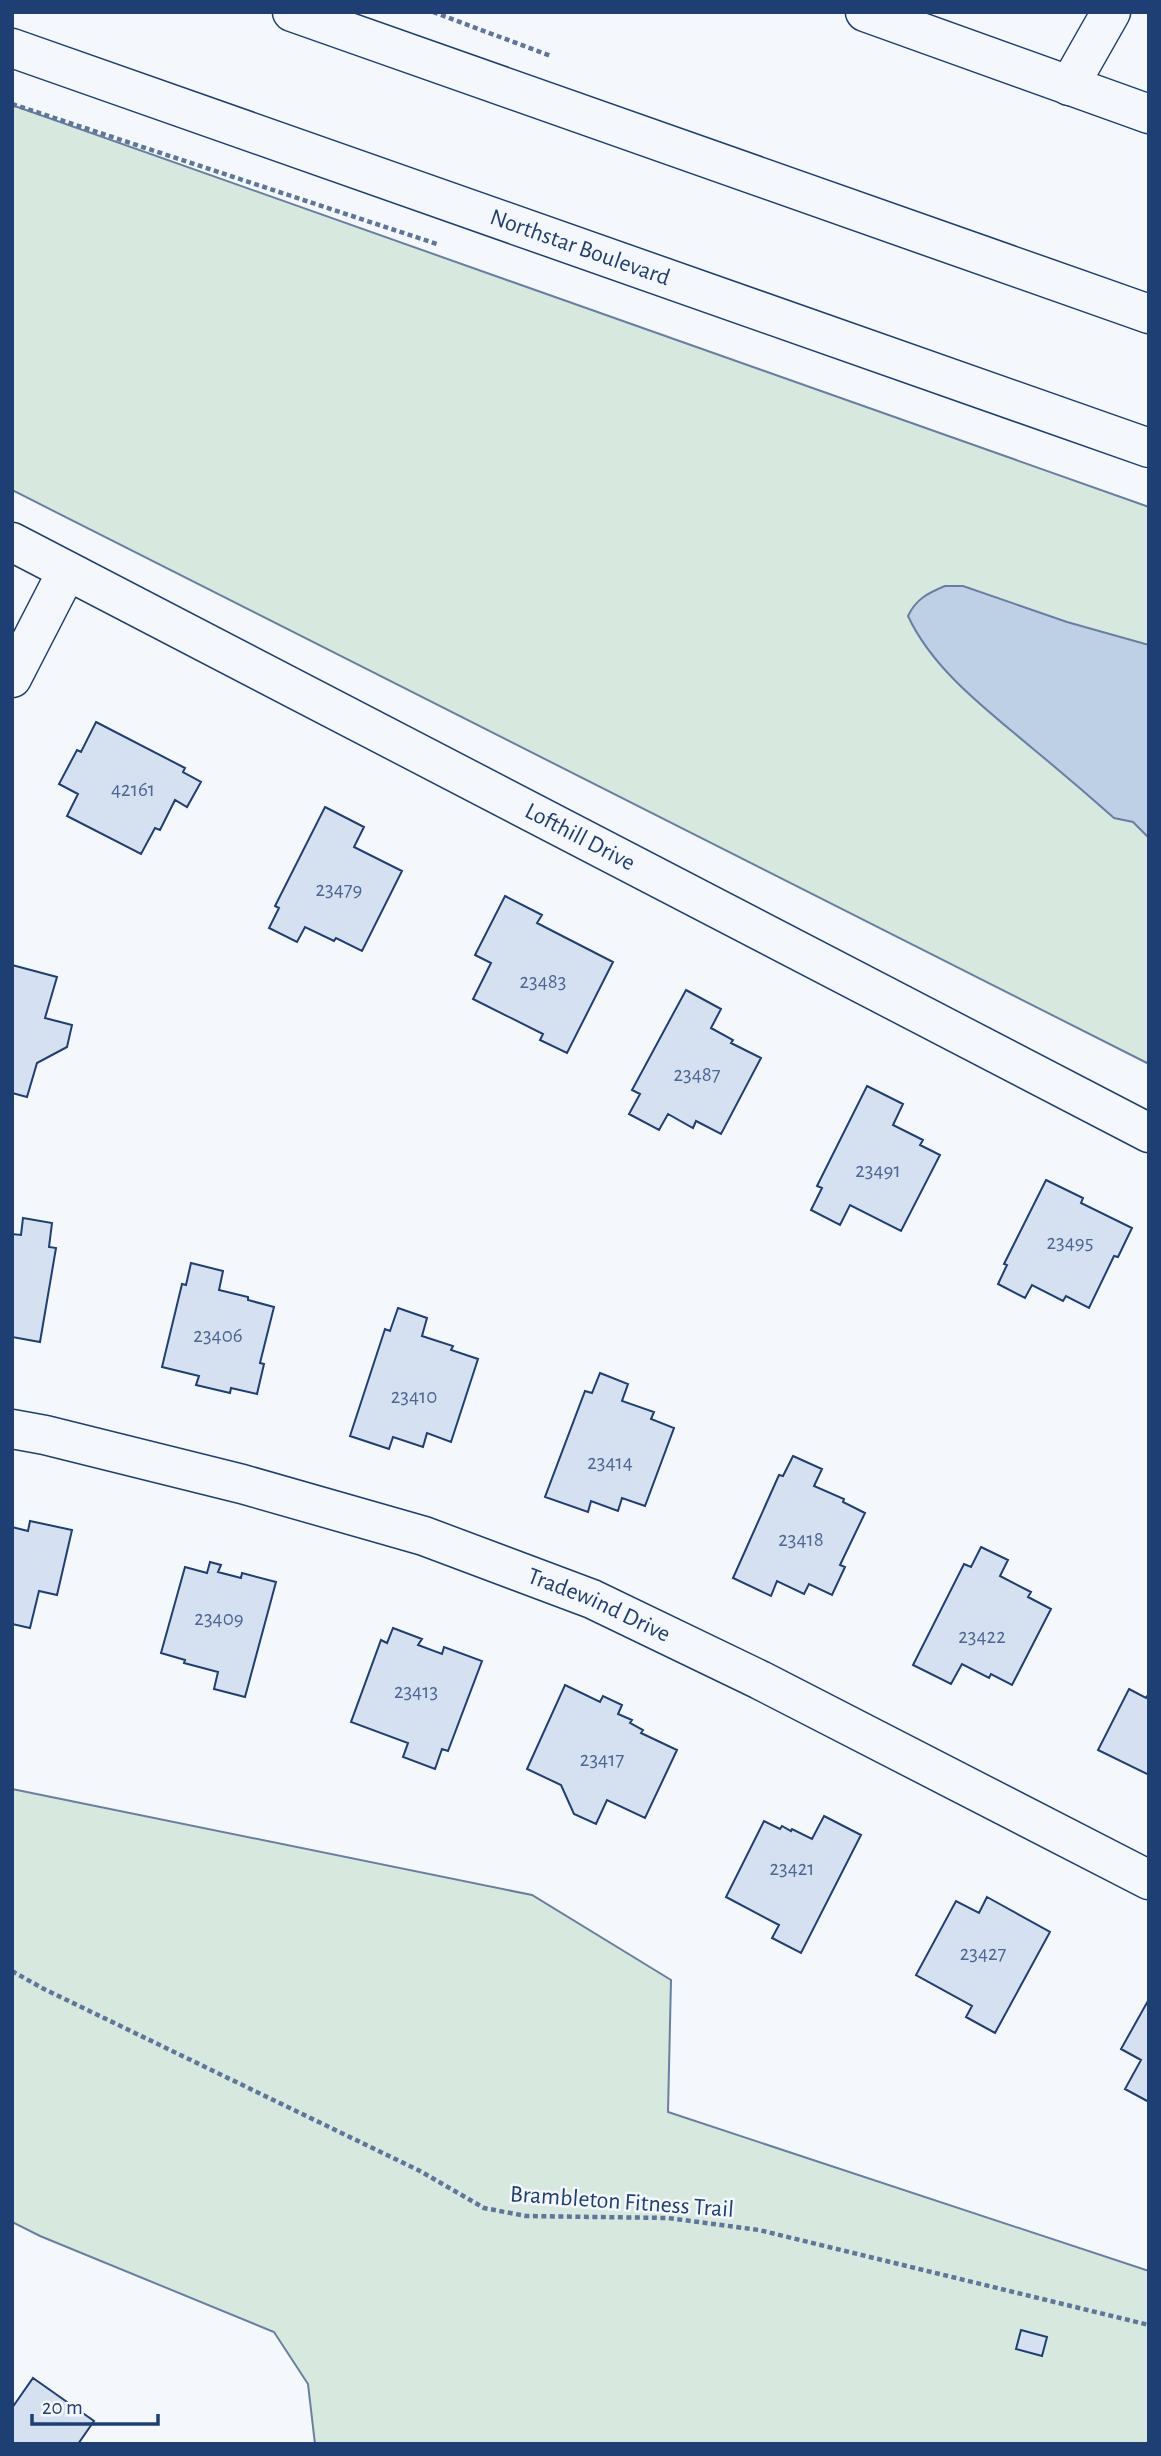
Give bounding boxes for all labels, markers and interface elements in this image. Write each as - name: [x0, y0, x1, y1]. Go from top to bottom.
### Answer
- street label: Northstar Boulevard: [487, 205, 673, 290]
- house number: 42161: [111, 779, 155, 800]
- street label: Lofthill Drive: [521, 799, 639, 876]
- house number: 23479: [316, 879, 362, 900]
- house number: 23483: [520, 971, 566, 992]
- house number: 23487: [673, 1064, 721, 1085]
- house number: 23491: [855, 1160, 901, 1181]
- house number: 23495: [1047, 1232, 1093, 1253]
- house number: 23406: [193, 1325, 243, 1346]
- house number: 23410: [391, 1386, 437, 1407]
- house number: 23414: [587, 1452, 633, 1473]
- house number: 23418: [778, 1529, 824, 1550]
- street label: Tradewind Drive: [524, 1564, 674, 1647]
- house number: 23409: [194, 1608, 244, 1629]
- house number: 23422: [958, 1626, 1006, 1647]
- house number: 23413: [394, 1681, 438, 1702]
- house number: 23417: [580, 1749, 624, 1770]
- house number: 23421: [769, 1858, 815, 1879]
- house number: 23427: [960, 1943, 1007, 1964]
- street label: Brambleton Fitness Trail: [509, 2182, 735, 2222]
- scale bar: [32, 2382, 158, 2426]
- text: 20 m: [42, 2397, 83, 2418]

